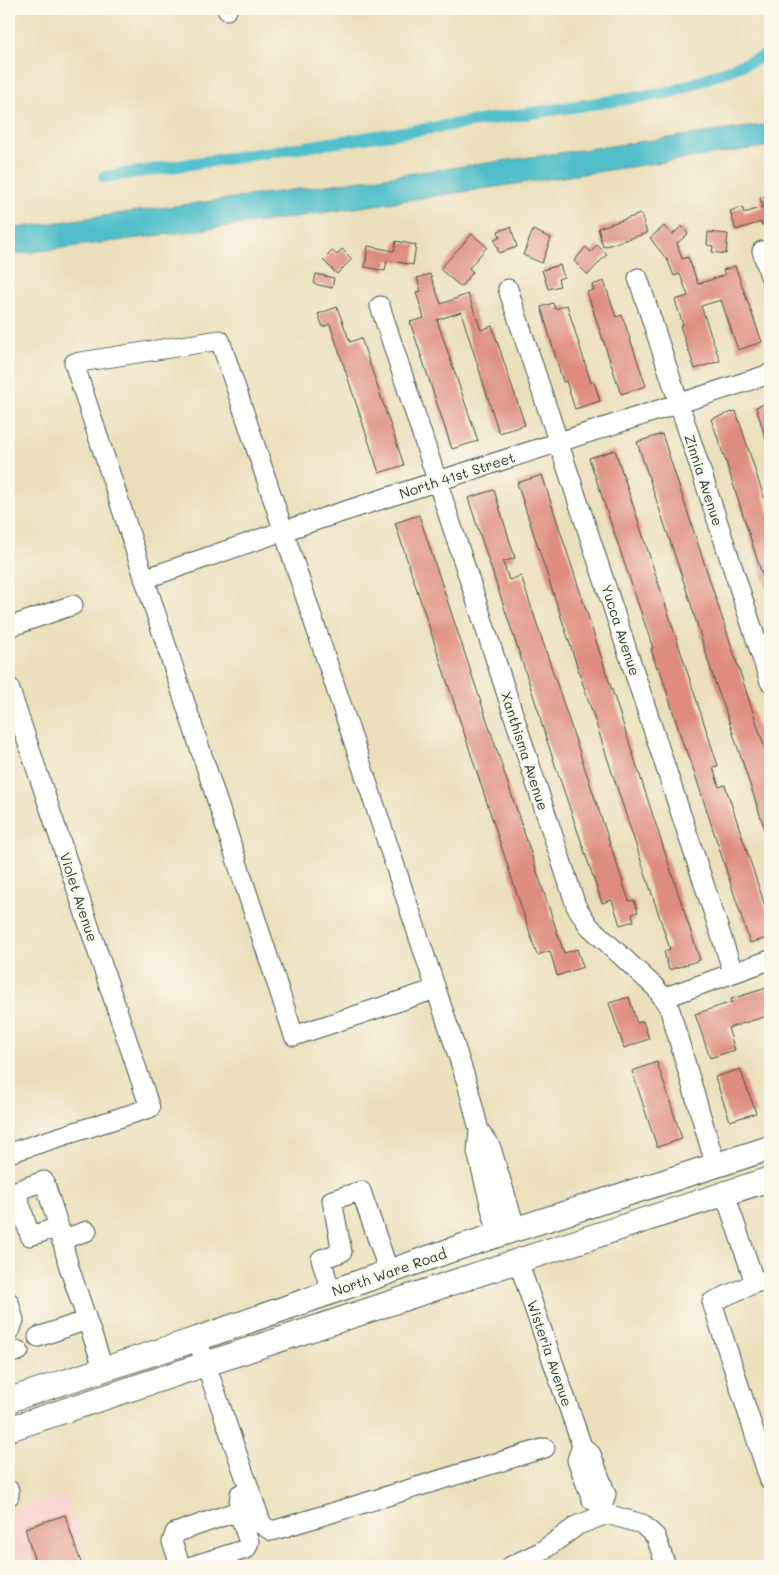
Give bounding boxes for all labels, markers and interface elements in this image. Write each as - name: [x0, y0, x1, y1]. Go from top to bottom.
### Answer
- street label: Zinnia Avenue: [680, 432, 728, 528]
- street label: North 41st Street: [397, 447, 517, 503]
- street label: Yucca Avenue: [597, 582, 645, 678]
- street label: Xanthisma Avenue: [497, 689, 553, 813]
- street label: Violet Avenue: [56, 850, 102, 944]
- street label: North Ware Road: [329, 1243, 449, 1301]
- street label: Wisteria Avenue: [523, 1297, 577, 1409]

